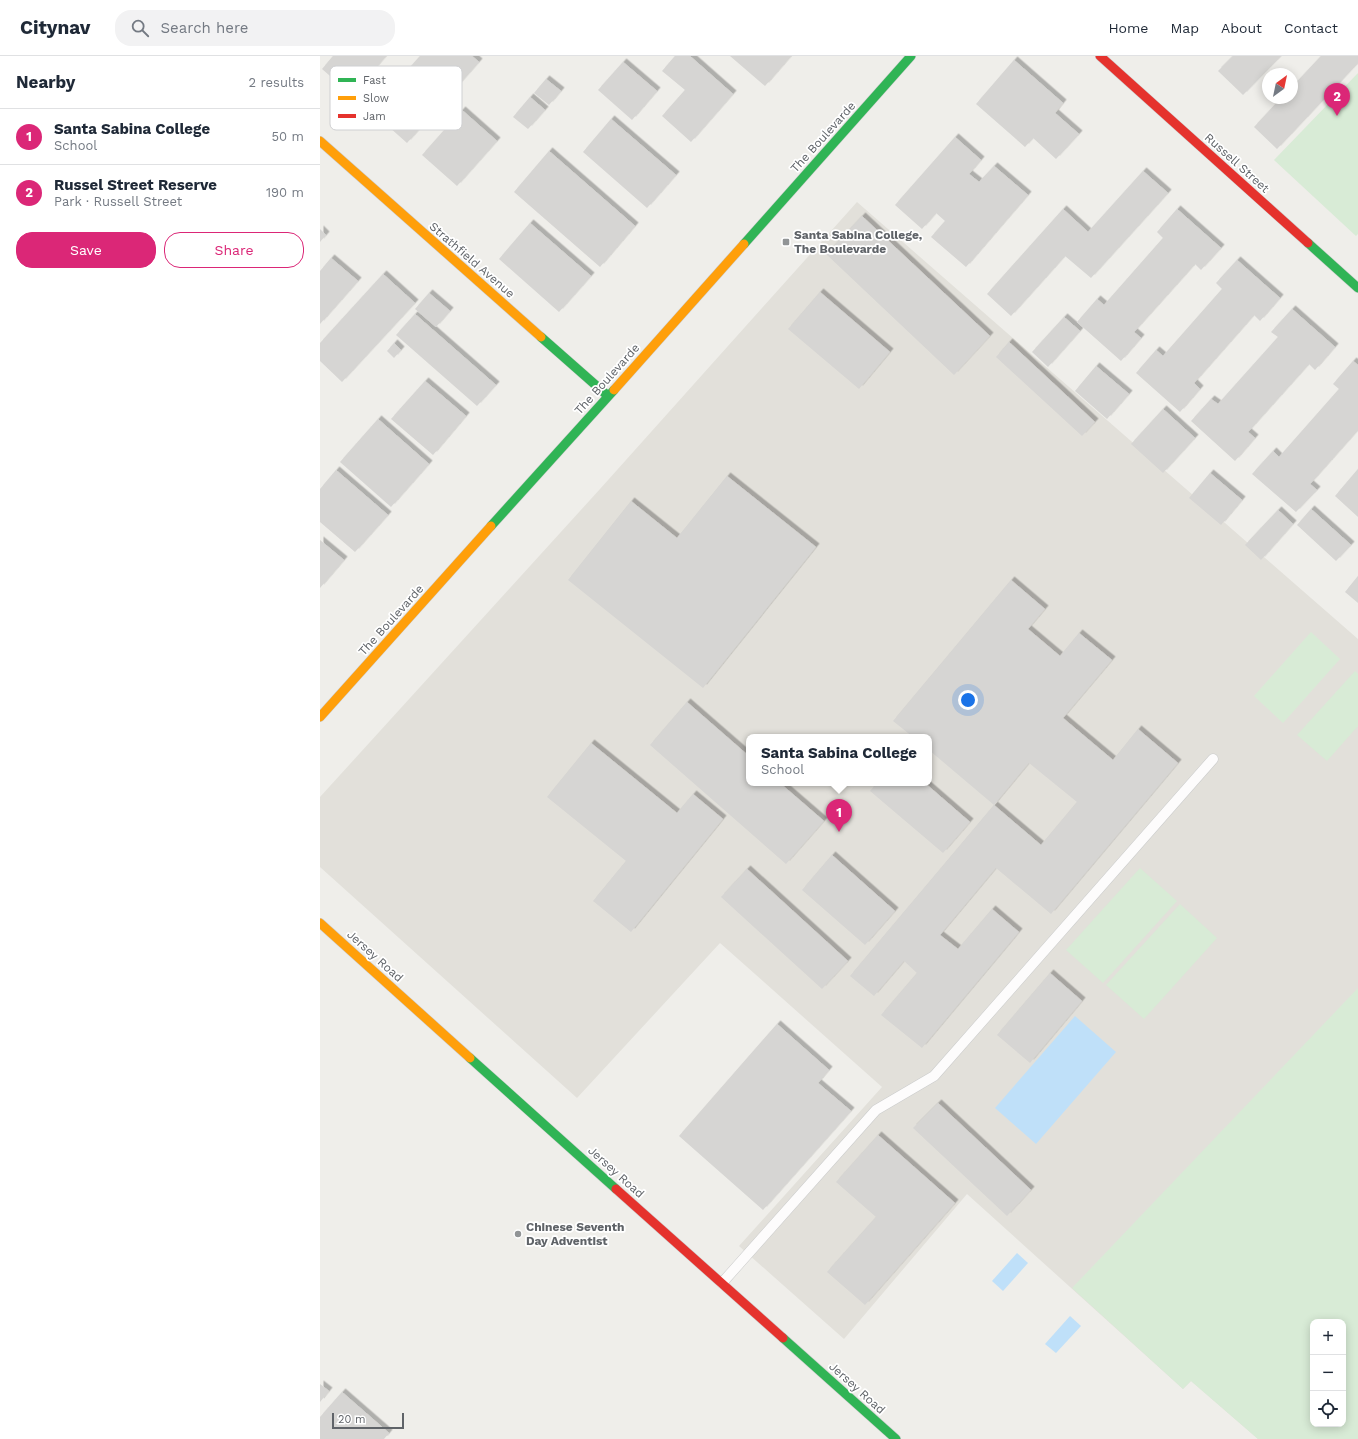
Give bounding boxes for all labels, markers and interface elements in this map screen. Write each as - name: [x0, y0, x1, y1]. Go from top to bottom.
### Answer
- search box: [115, 10, 395, 46]
- text: Citynav: [20, 16, 91, 39]
- icon: search: [129, 17, 151, 39]
- text: Search here: [161, 19, 248, 37]
- text: Home: [1108, 20, 1148, 36]
- text: Map: [1170, 20, 1199, 36]
- text: About: [1221, 20, 1262, 36]
- text: Contact: [1284, 20, 1338, 36]
- legend: [330, 66, 462, 130]
- north arrow: [1262, 68, 1298, 104]
- text: Nearby: [16, 72, 75, 92]
- text: Fast: [363, 74, 386, 87]
- text: 2 results: [249, 75, 304, 90]
- pin: 2: [1324, 83, 1350, 116]
- text: Slow: [363, 92, 389, 105]
- street label: The Boulevarde: [788, 99, 858, 175]
- text: Jam: [363, 110, 386, 123]
- text: Santa Sabina College: [54, 120, 210, 138]
- text: 1: [26, 129, 32, 144]
- text: 50 m: [272, 129, 304, 144]
- street label: Russell Street: [1202, 130, 1272, 196]
- text: School: [54, 138, 97, 153]
- text: Russel Street Reserve: [54, 176, 217, 194]
- text: 2: [25, 185, 33, 200]
- text: 190 m: [266, 185, 304, 200]
- text: Park · Russell Street: [54, 194, 182, 209]
- street label: Strathfield Avenue: [426, 219, 518, 301]
- place label: Santa Sabina College, The Boulevarde: [794, 228, 922, 256]
- button: Save: [16, 232, 156, 268]
- button: Share: [164, 232, 304, 268]
- marker: Santa Sabina College, The Boulevarde: [781, 237, 791, 247]
- street label: The Boulevarde: [572, 341, 642, 417]
- street label: The Boulevarde: [356, 582, 426, 658]
- your location: [958, 690, 978, 710]
- popup: [746, 734, 932, 786]
- text: Santa Sabina College: [761, 744, 917, 762]
- text: School: [761, 762, 804, 777]
- pin: 1: [826, 799, 852, 832]
- street label: Jersey Road: [344, 927, 406, 985]
- street label: Jersey Road: [585, 1143, 647, 1201]
- place label: Chinese Seventh Day Adventist: [526, 1220, 625, 1248]
- marker: Chinese Seventh Day Adventist: [513, 1229, 523, 1239]
- map controls: [1310, 1319, 1346, 1427]
- button: +: [1310, 1319, 1346, 1355]
- button: −: [1310, 1355, 1346, 1391]
- street label: Jersey Road: [826, 1359, 888, 1417]
- button: locate: [1310, 1391, 1346, 1427]
- scale bar: [332, 1411, 404, 1430]
- text: 20 m: [338, 1413, 366, 1426]

